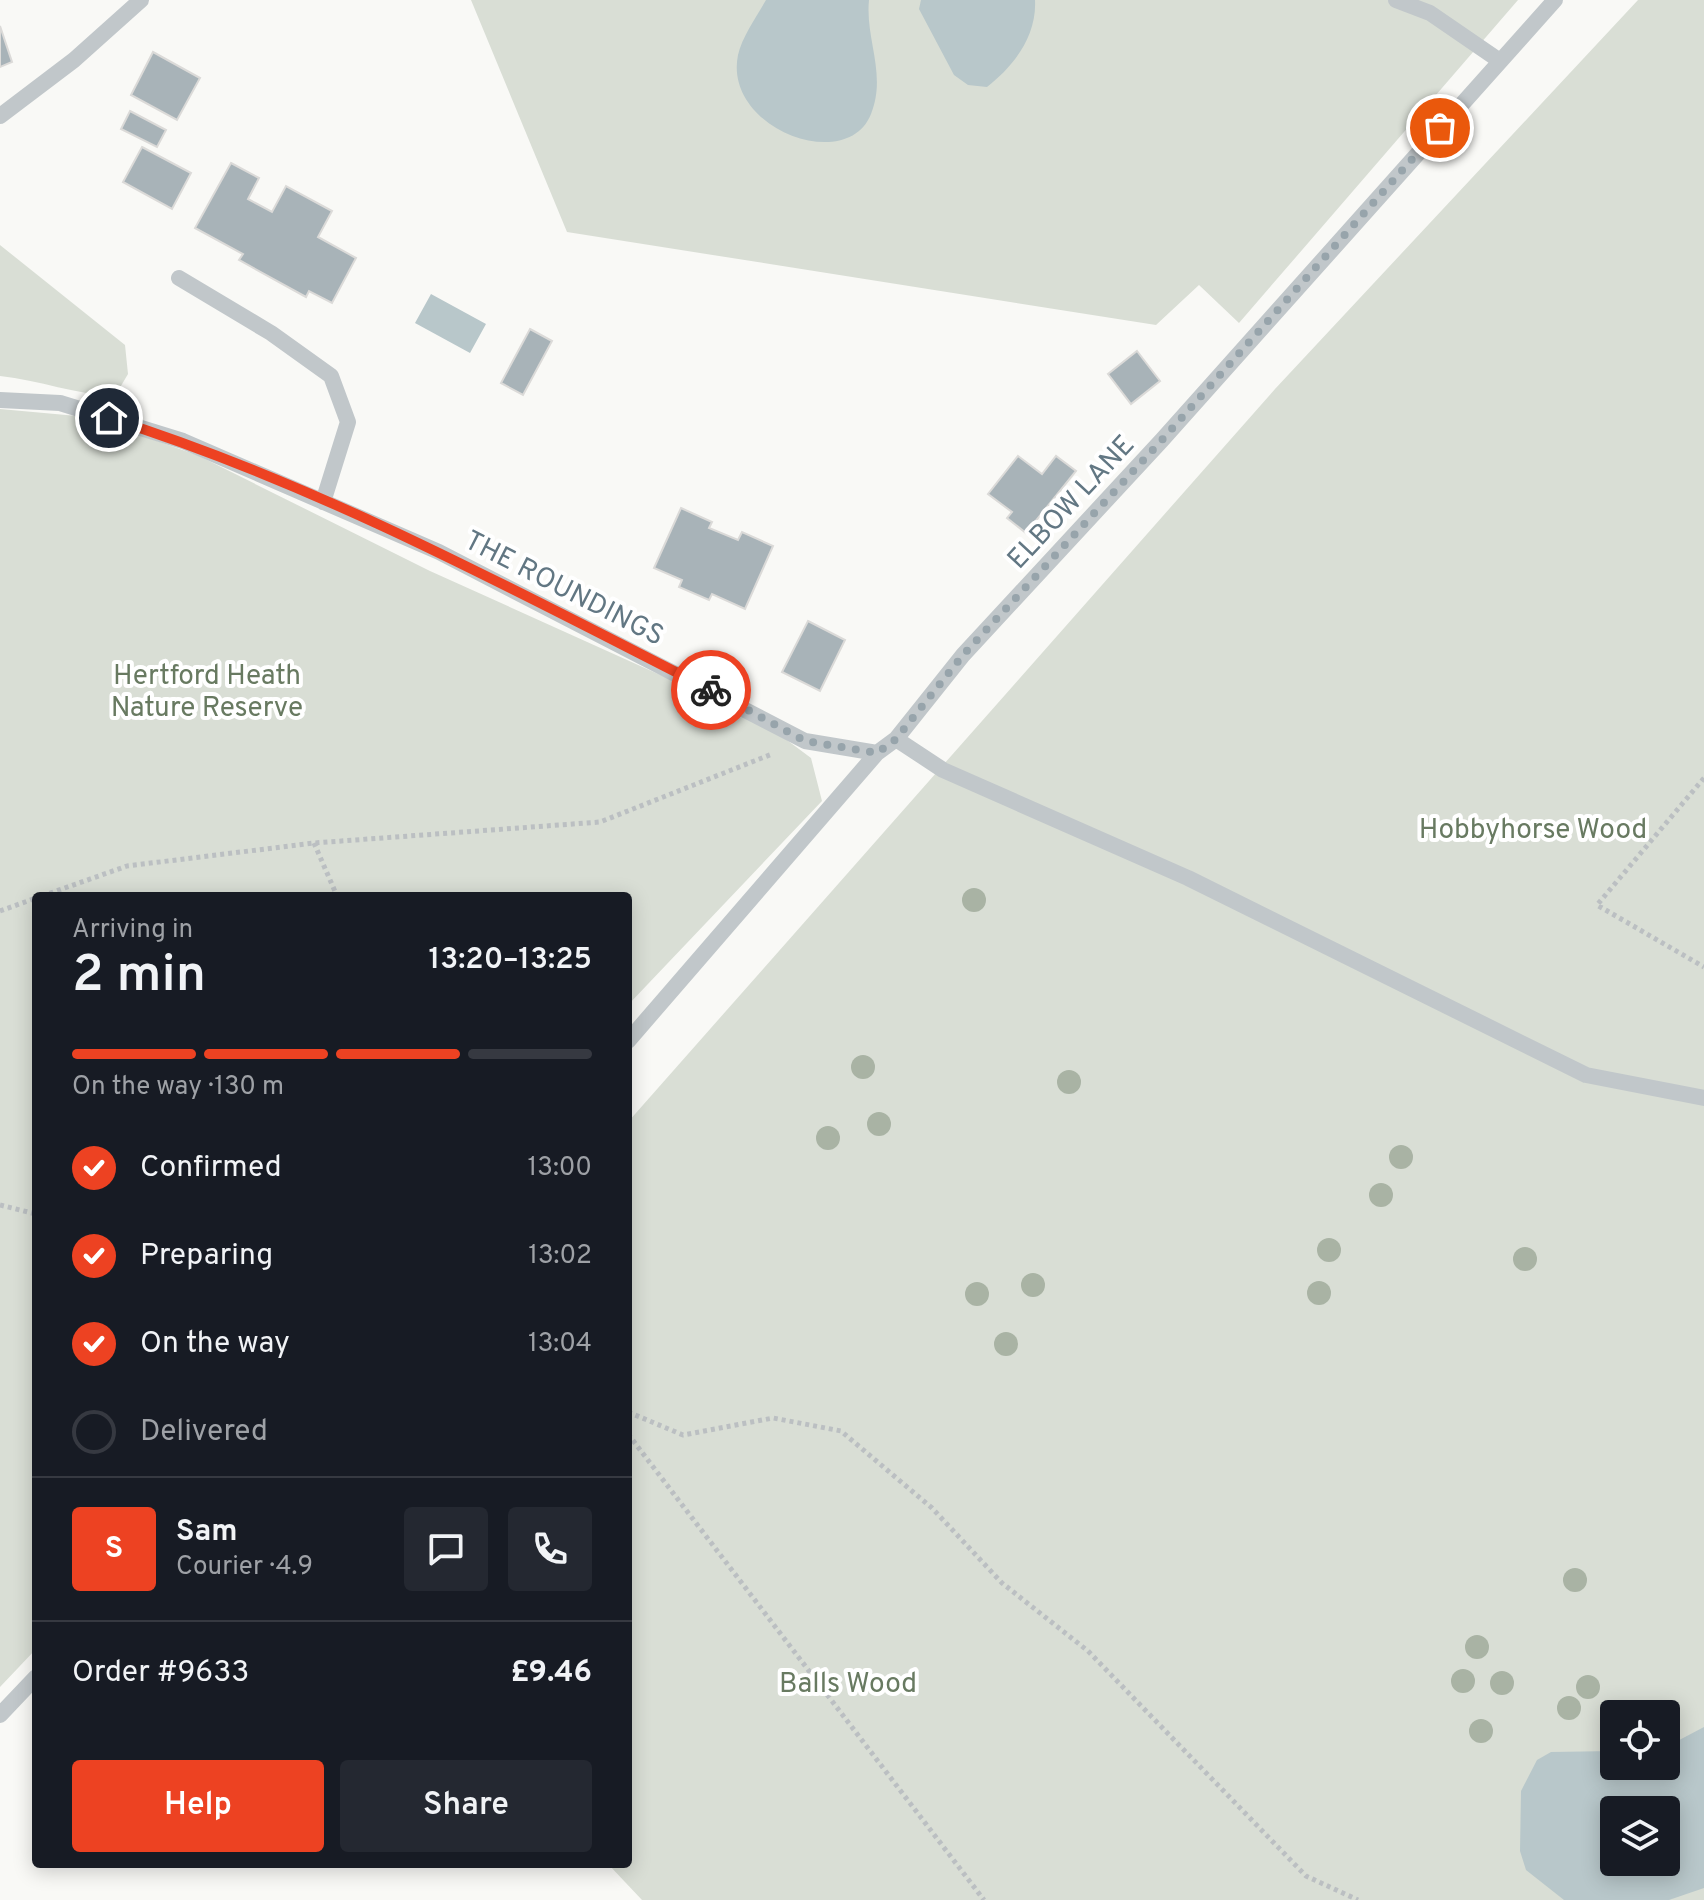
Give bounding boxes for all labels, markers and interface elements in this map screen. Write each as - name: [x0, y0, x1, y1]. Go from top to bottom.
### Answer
- pin: [1406, 94, 1474, 162]
- icon: bag: [1418, 106, 1462, 150]
- pin: [75, 384, 143, 452]
- icon: home: [87, 396, 131, 440]
- street label: ELBOW LANE: [1001, 428, 1144, 578]
- street label: THE ROUNDINGS: [458, 524, 670, 656]
- courier: [671, 650, 751, 730]
- park label: Hertford Heath Nature Reserve: [111, 659, 303, 727]
- icon: bike: [689, 668, 733, 712]
- park label: Hobbyhorse Wood: [1419, 813, 1647, 849]
- text: Arriving in: [72, 914, 193, 947]
- text: 13:20–13:25: [428, 942, 592, 979]
- text: 2 min: [72, 944, 206, 1010]
- text: On the way · 130 m: [72, 1071, 284, 1104]
- icon: check: [72, 1146, 116, 1190]
- text: Confirmed: [140, 1150, 282, 1187]
- text: 13:00: [528, 1152, 592, 1185]
- icon: check: [72, 1234, 116, 1278]
- text: Preparing: [140, 1238, 273, 1275]
- text: 13:02: [528, 1240, 592, 1273]
- icon: check: [72, 1322, 116, 1366]
- text: On the way: [140, 1326, 290, 1363]
- text: 13:04: [528, 1328, 592, 1361]
- text: Delivered: [140, 1414, 268, 1451]
- button: chat: [404, 1507, 488, 1591]
- button: phone: [508, 1507, 592, 1591]
- text: Sam: [176, 1514, 238, 1551]
- text: S: [105, 1531, 123, 1568]
- text: Courier · 4.9: [176, 1551, 313, 1584]
- text: Order #9633: [72, 1655, 249, 1692]
- text: £9.46: [510, 1655, 592, 1692]
- park label: Balls Wood: [779, 1667, 917, 1703]
- map controls: [1600, 1700, 1680, 1876]
- button: locate: [1600, 1700, 1680, 1780]
- button: Help: [72, 1760, 324, 1852]
- button: Share: [340, 1760, 592, 1852]
- button: layers: [1600, 1796, 1680, 1876]

